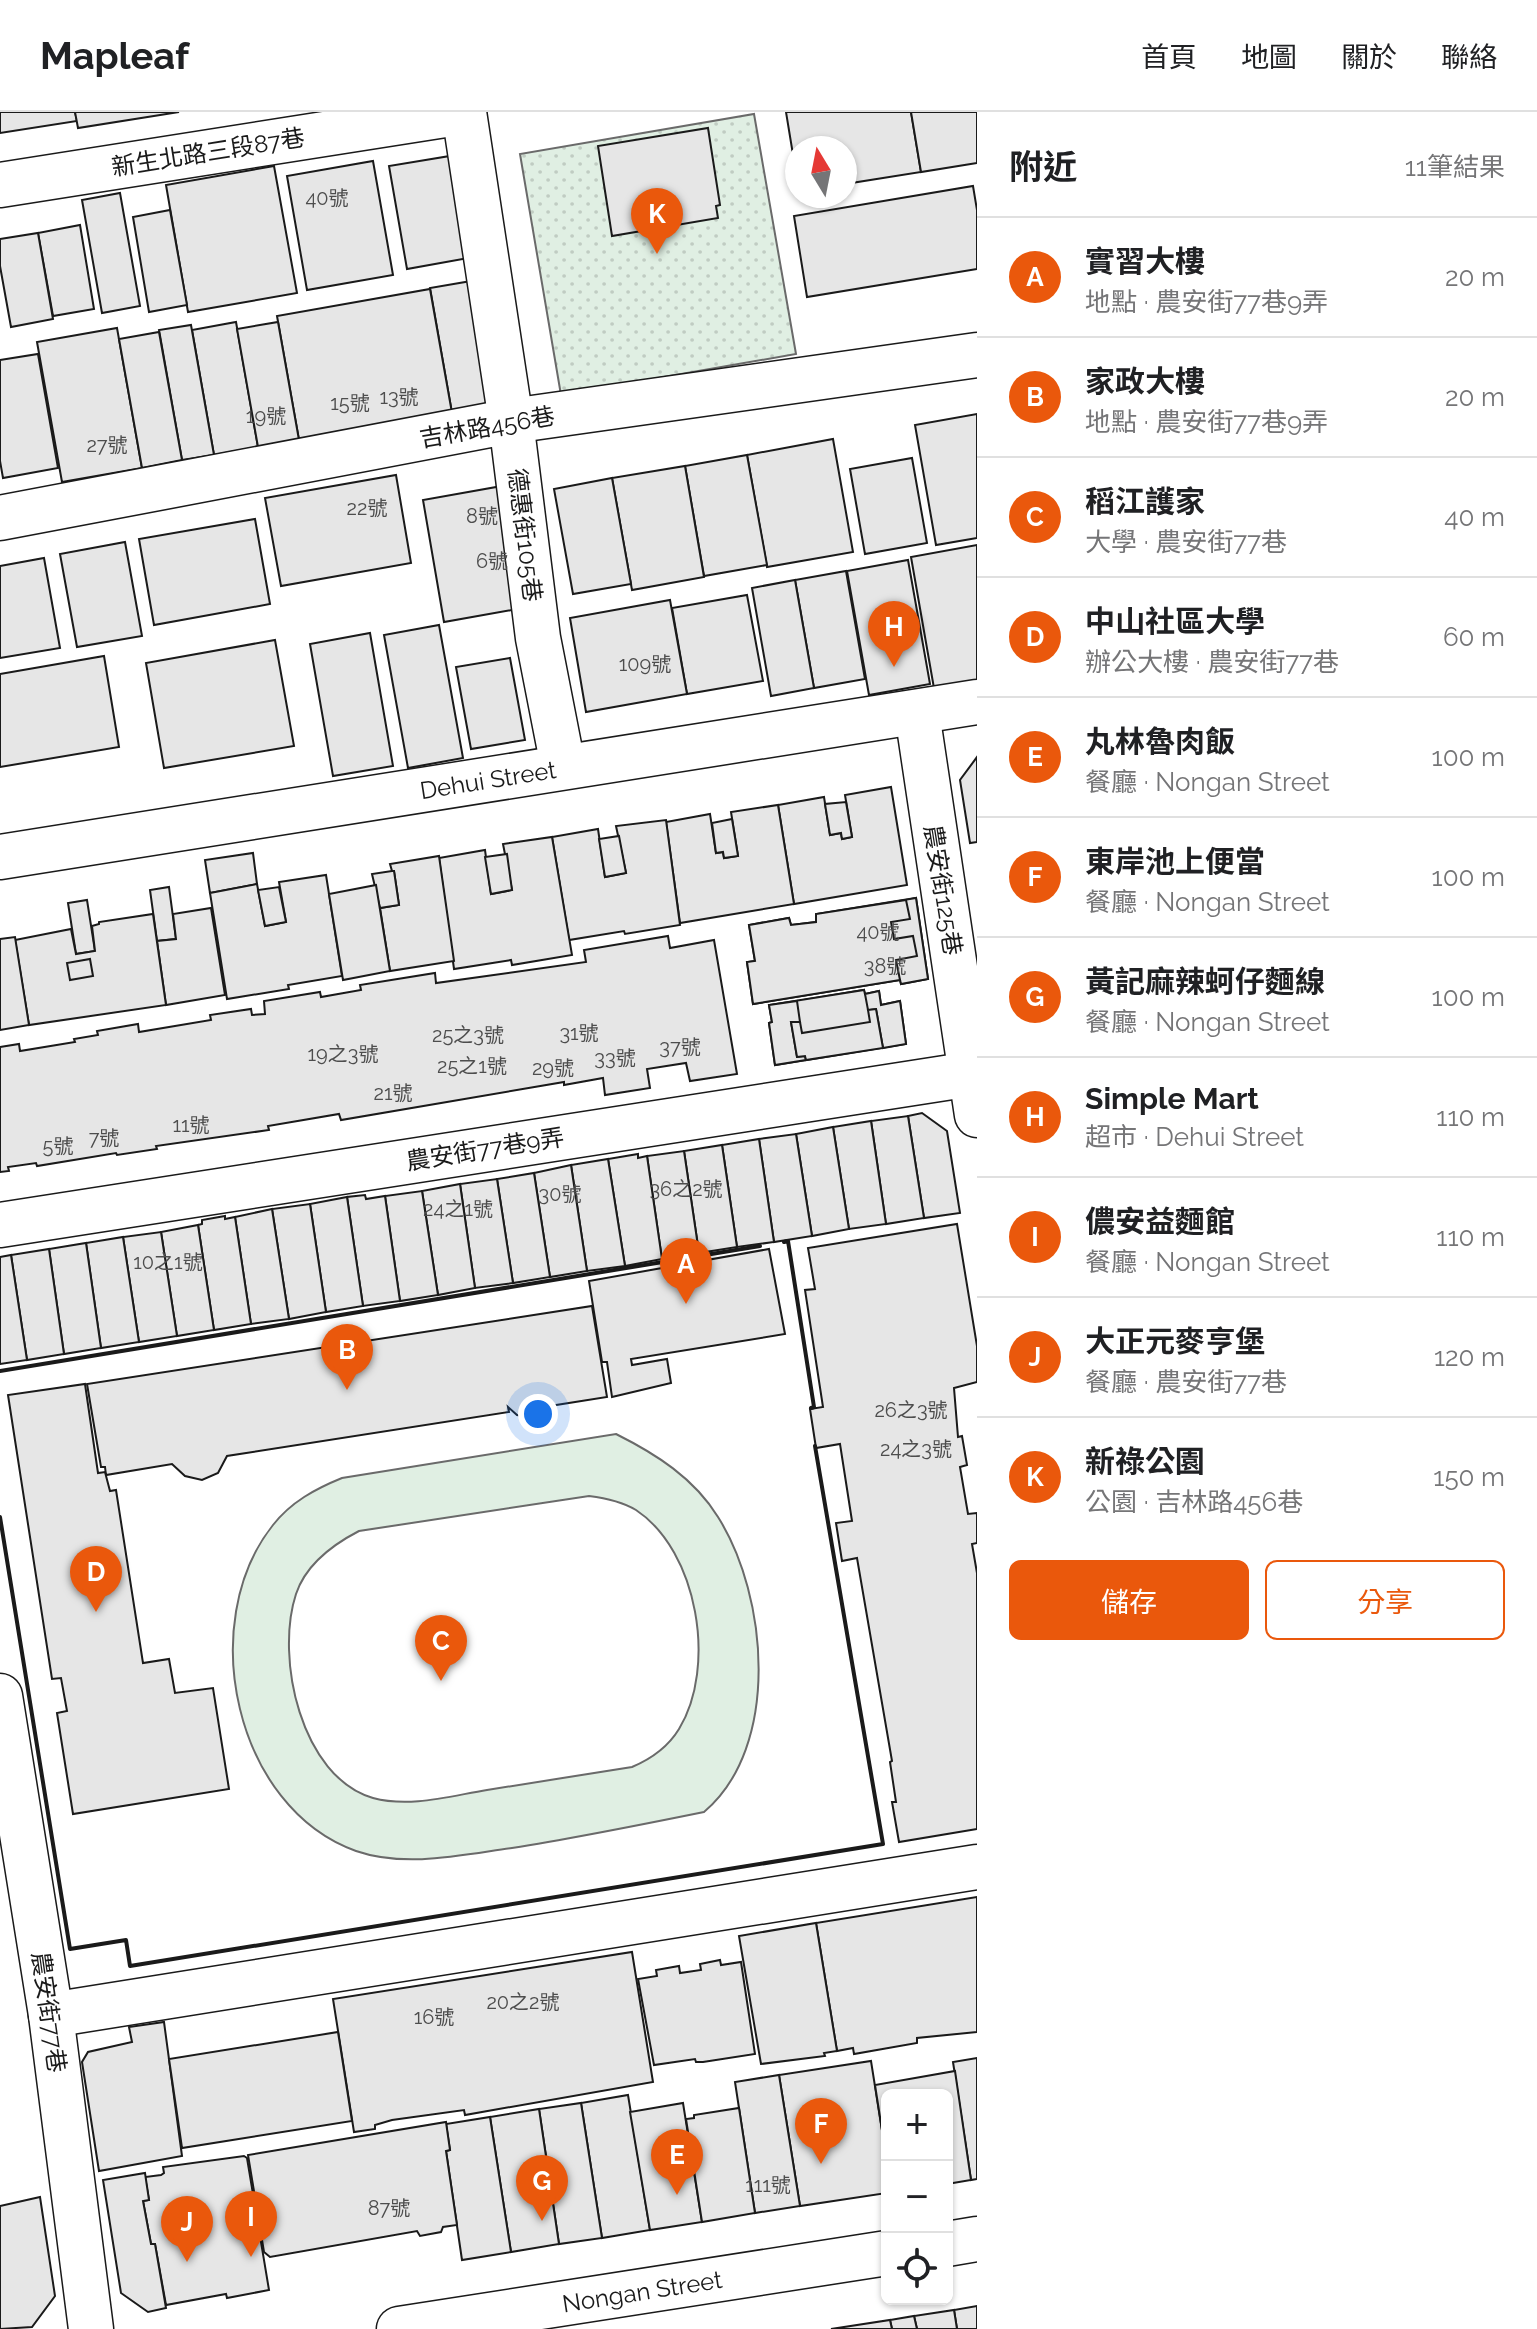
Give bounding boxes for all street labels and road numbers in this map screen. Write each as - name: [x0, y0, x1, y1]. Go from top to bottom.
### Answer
- street label: 新生北路三段87巷: [109, 122, 307, 182]
- street label: 吉林路456巷: [417, 401, 557, 453]
- street label: 德惠街105巷: [502, 467, 548, 603]
- street label: Dehui Street: [418, 755, 558, 805]
- street label: 農安街125巷: [918, 823, 968, 957]
- street label: 農安街77巷9弄: [404, 1122, 566, 1176]
- street label: 農安街77巷: [26, 1950, 72, 2074]
- street label: Nongan Street: [560, 2264, 724, 2318]

